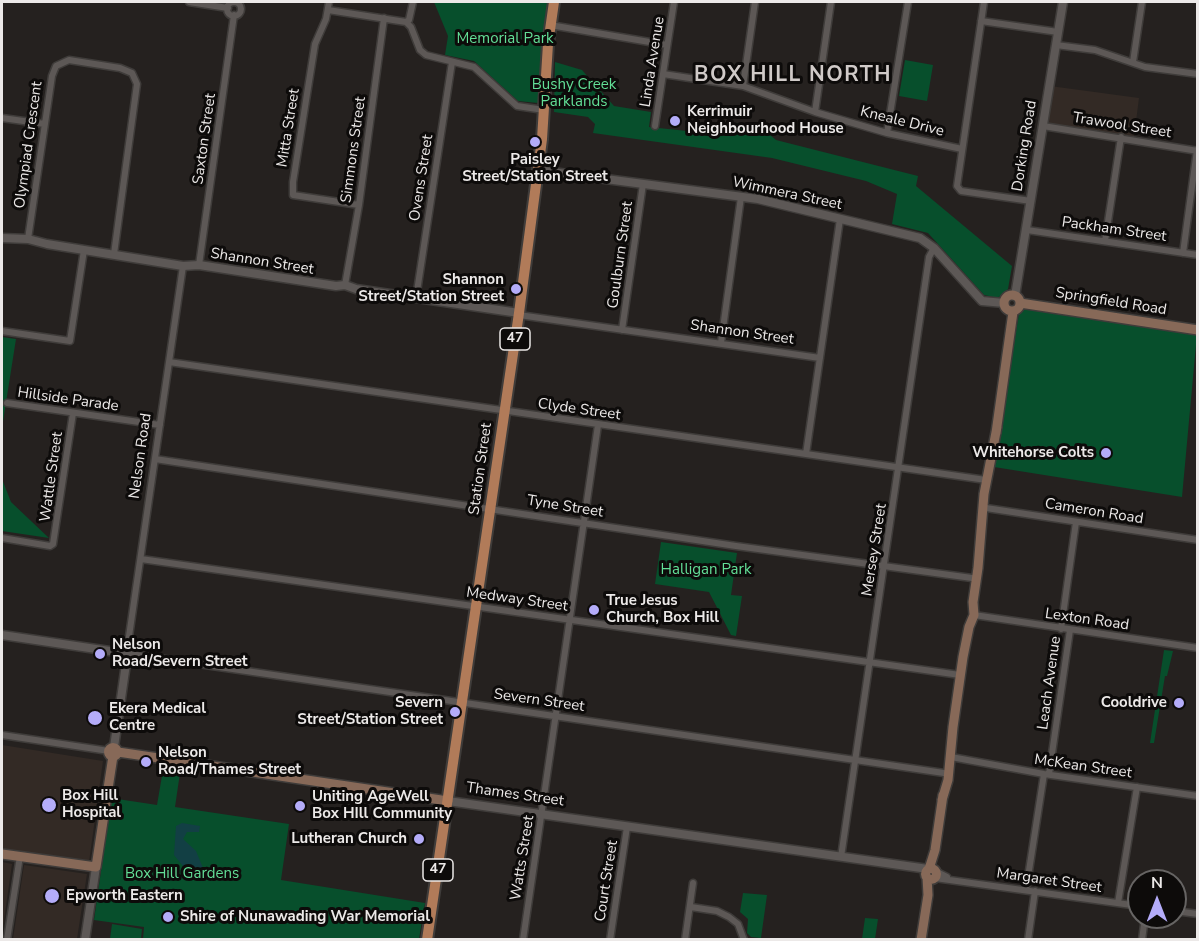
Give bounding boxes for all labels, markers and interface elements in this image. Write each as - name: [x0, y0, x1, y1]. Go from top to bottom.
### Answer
- street label: Linda Avenue: [637, 15, 669, 109]
- park label: Memorial Park: [456, 30, 554, 48]
- district label: BOX HILL NORTH: [694, 63, 892, 89]
- park label: Bushy Creek Parklands: [532, 76, 616, 111]
- street label: Olympiad Crescent: [11, 80, 47, 210]
- street label: Mitta Street: [274, 87, 304, 169]
- street label: Saxton Street: [190, 92, 220, 186]
- street label: Simmons Street: [338, 96, 370, 204]
- street label: Dorking Road: [1009, 99, 1041, 193]
- place label: Kerrimuir Neighbourhood House: [687, 103, 844, 138]
- street label: Kneale Drive: [858, 103, 946, 141]
- street label: Trawool Street: [1071, 109, 1173, 143]
- marker: Kerrimuir Neighbourhood House: [668, 114, 682, 128]
- street label: Ovens Street: [406, 133, 438, 223]
- marker: Paisley Street/Station Street: [528, 135, 542, 149]
- place label: Paisley Street/Station Street: [462, 151, 608, 186]
- street label: Wimmera Street: [731, 174, 843, 214]
- street label: Goulburn Street: [605, 200, 637, 310]
- street label: Packham Street: [1060, 214, 1168, 246]
- street label: Shannon Street: [209, 245, 315, 279]
- place label: Shannon Street/Station Street: [358, 271, 504, 306]
- marker: Shannon Street/Station Street: [509, 282, 523, 296]
- street label: Springfield Road: [1054, 284, 1168, 320]
- street label: Shannon Street: [689, 317, 795, 349]
- road number: 47: [500, 328, 530, 350]
- street label: Hillside Parade: [16, 384, 120, 416]
- street label: Clyde Street: [536, 395, 622, 425]
- street label: Nelson Road: [126, 412, 156, 500]
- street label: Station Street: [466, 422, 496, 516]
- street label: Wattle Street: [37, 431, 67, 523]
- place label: Whitehorse Colts: [972, 444, 1094, 462]
- marker: Whitehorse Colts: [1099, 446, 1113, 460]
- street label: Tyne Street: [526, 492, 604, 522]
- street label: Cameron Road: [1043, 495, 1145, 529]
- street label: Mersey Street: [859, 502, 891, 598]
- park label: Halligan Park: [661, 561, 751, 579]
- street label: Medway Street: [465, 584, 569, 616]
- place label: True Jesus Church, Box Hill: [606, 592, 719, 627]
- marker: True Jesus Church, Box Hill: [587, 603, 601, 617]
- street label: Lexton Road: [1044, 605, 1130, 635]
- street label: Leach Avenue: [1035, 635, 1065, 731]
- place label: Nelson Road/Severn Street: [112, 636, 248, 671]
- marker: Nelson Road/Severn Street: [93, 647, 107, 661]
- street label: Severn Street: [493, 686, 585, 716]
- place label: Severn Street/Station Street: [297, 694, 443, 729]
- place label: Cooldrive: [1101, 694, 1167, 712]
- marker: Cooldrive: [1172, 696, 1186, 710]
- place label: Ekera Medical Centre: [109, 700, 206, 735]
- marker: Severn Street/Station Street: [448, 705, 462, 719]
- marker: Ekera Medical Centre: [86, 709, 104, 727]
- place label: Nelson Road/Thames Street: [158, 744, 301, 779]
- street label: McKean Street: [1033, 751, 1133, 783]
- marker: Nelson Road/Thames Street: [139, 755, 153, 769]
- street label: Thames Street: [465, 779, 565, 811]
- place label: Box Hill Hospital: [62, 787, 121, 822]
- place label: Uniting AgeWell Box HIll Community: [312, 788, 452, 823]
- marker: Box Hill Hospital: [40, 796, 58, 814]
- marker: Uniting AgeWell Box HIll Community: [293, 799, 307, 813]
- street label: Watts Street: [507, 814, 539, 902]
- place label: Lutheran Church: [291, 830, 407, 848]
- marker: Lutheran Church: [412, 832, 426, 846]
- street label: Court Street: [592, 839, 622, 923]
- road number: 47: [423, 859, 453, 881]
- park label: Box Hill Gardens: [125, 865, 239, 883]
- street label: Margaret Street: [995, 865, 1103, 897]
- north arrow: [1127, 869, 1187, 929]
- text: N: [1151, 872, 1163, 894]
- marker: Epworth Eastern: [43, 887, 61, 905]
- place label: Epworth Eastern: [66, 887, 183, 905]
- place label: Shire of Nunawading War Memorial: [180, 908, 430, 926]
- marker: Shire of Nunawading War Memorial: [161, 910, 175, 924]

